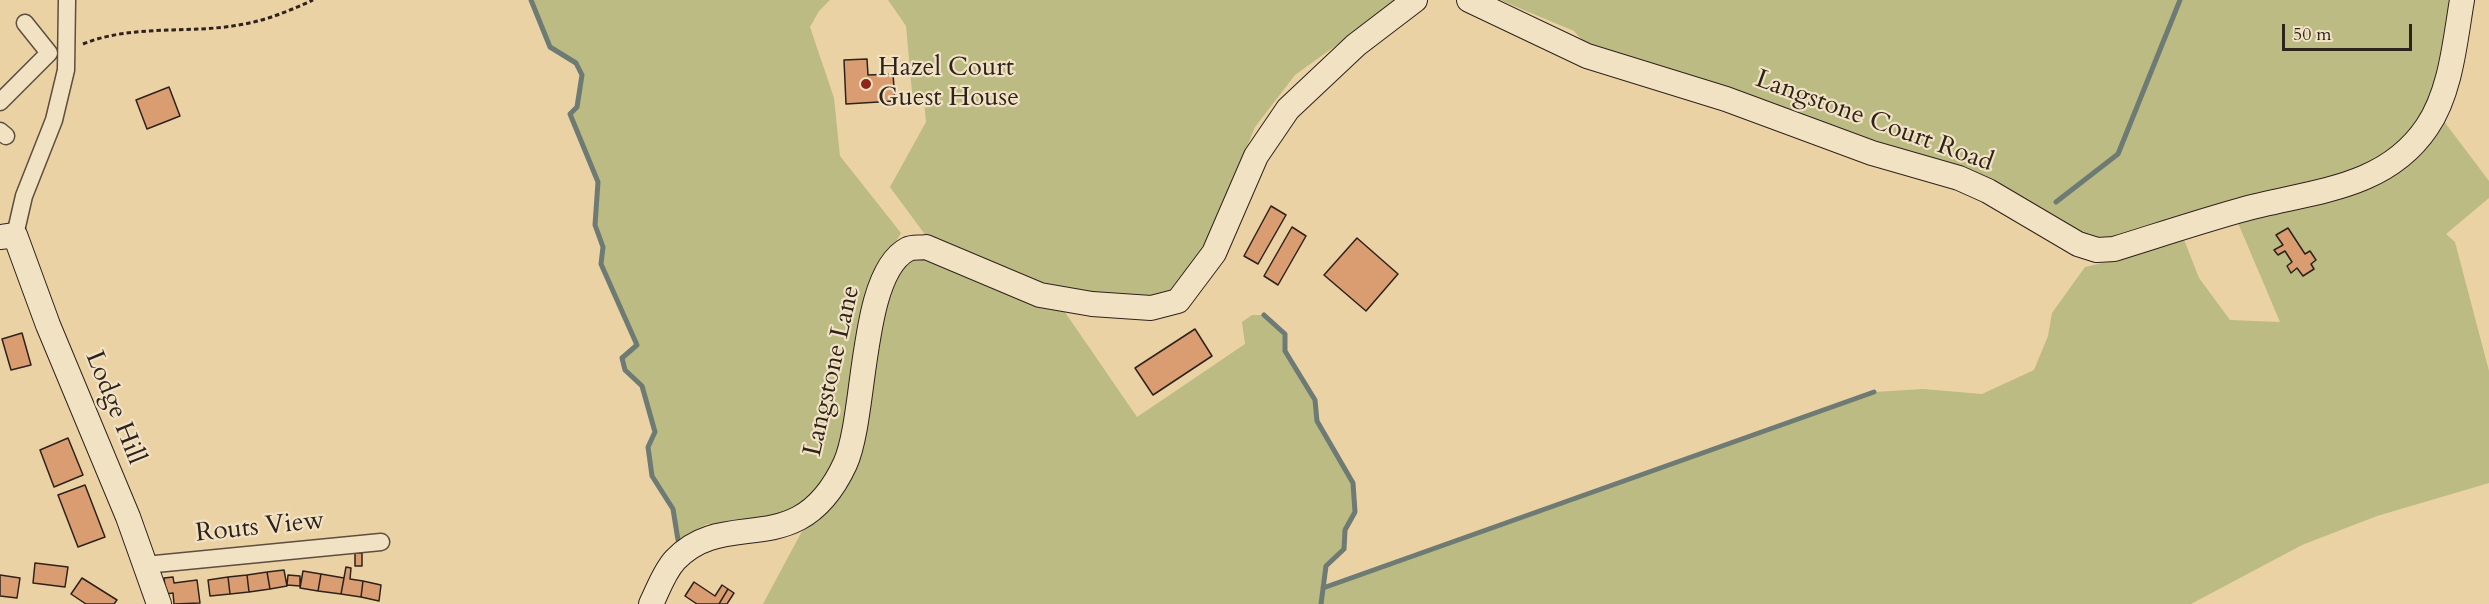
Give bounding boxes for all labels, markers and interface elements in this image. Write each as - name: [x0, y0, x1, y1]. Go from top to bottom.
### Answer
- scale bar: [2285, 12, 2416, 50]
- text: 50 m: [2293, 22, 2332, 47]
- place label: Hazel Court Guest House: [878, 53, 1019, 114]
- street label: Langstone Court Road: [1751, 64, 1997, 180]
- marker: Hazel Court Guest House: [859, 77, 873, 91]
- street label: Langstone Lane: [798, 283, 868, 459]
- street label: Lodge Hill: [77, 347, 151, 469]
- street label: Routs View: [194, 506, 326, 550]

